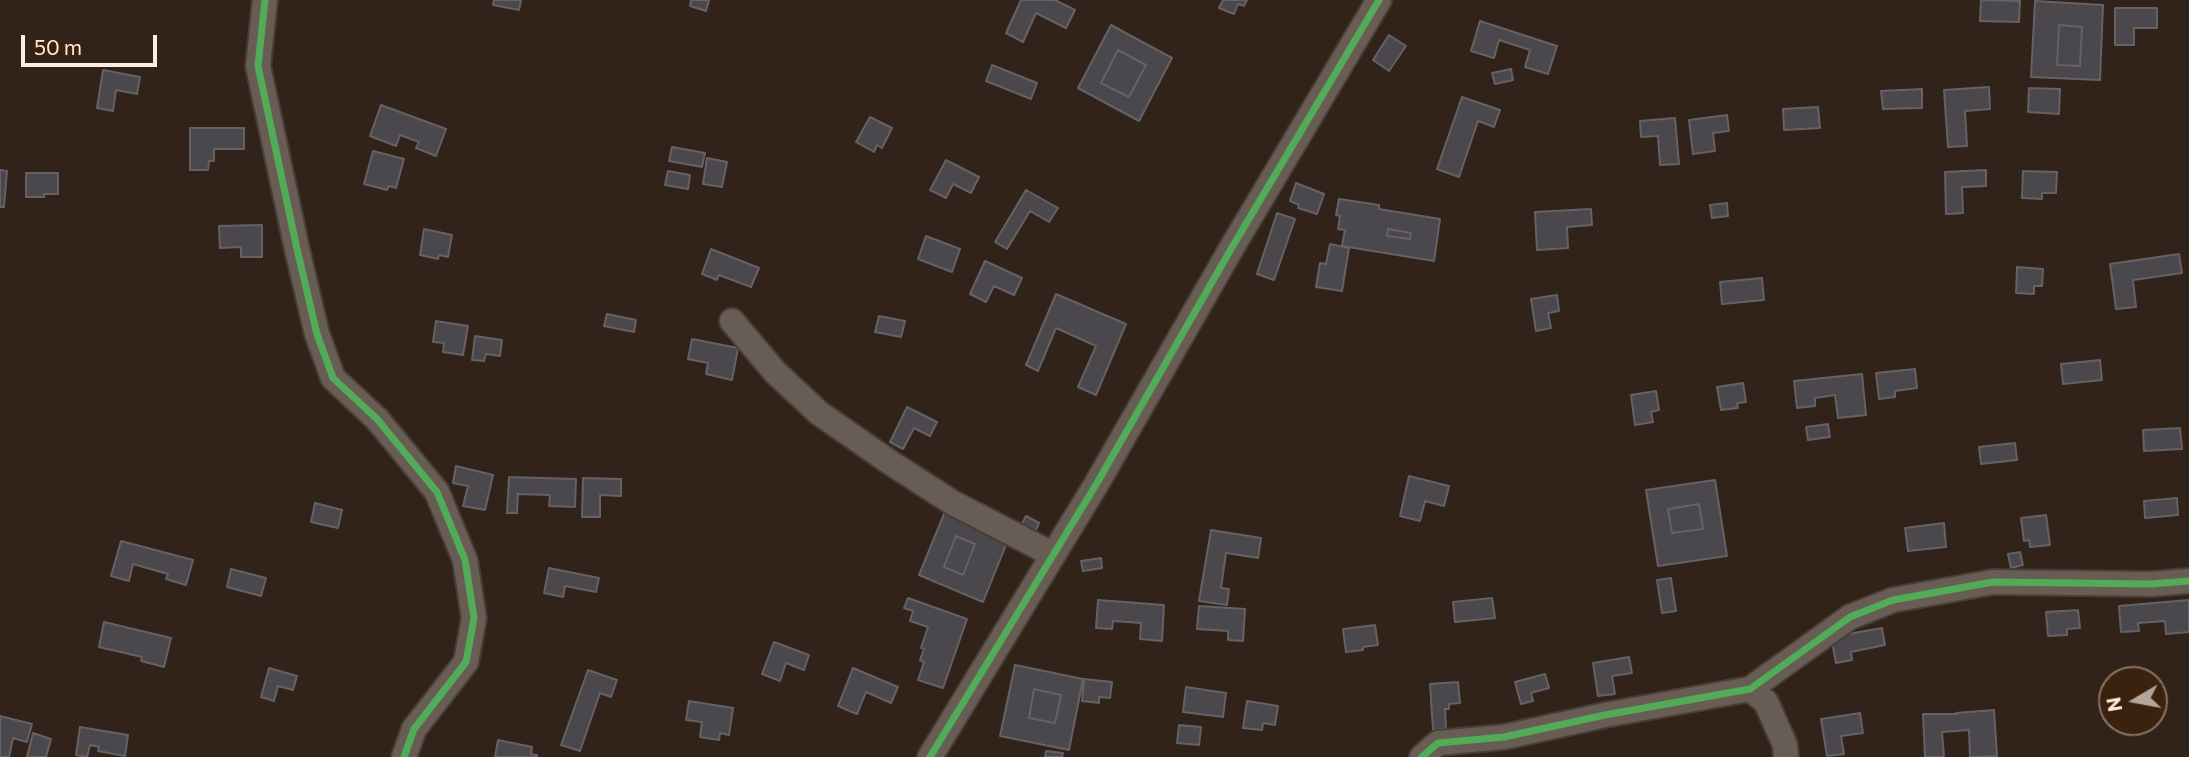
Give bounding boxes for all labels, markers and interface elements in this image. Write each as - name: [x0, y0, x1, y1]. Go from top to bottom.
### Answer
- scale bar: [24, 21, 161, 65]
- text: 50 m: [34, 34, 82, 59]
- north arrow: [2098, 666, 2168, 736]
- text: N: [2101, 695, 2126, 713]

